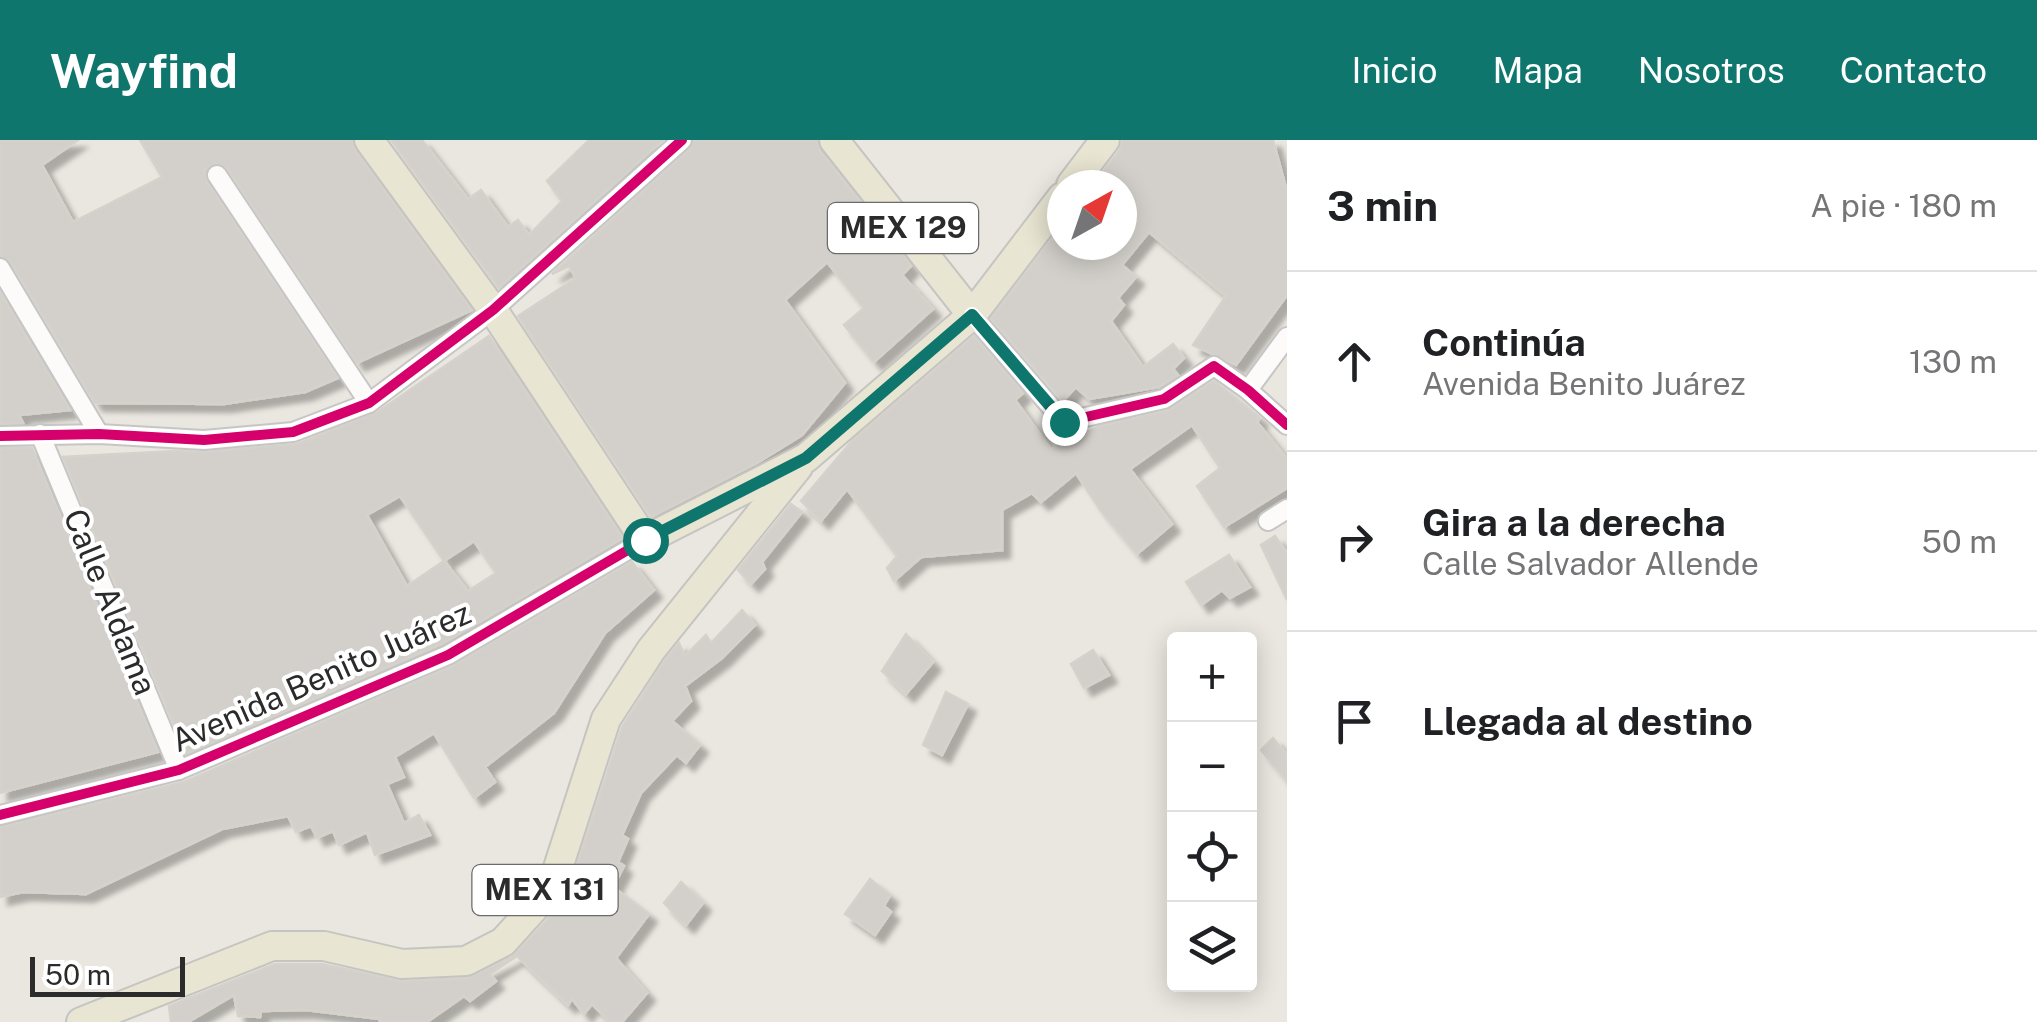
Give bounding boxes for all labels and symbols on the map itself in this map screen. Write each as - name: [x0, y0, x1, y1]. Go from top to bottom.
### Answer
- north arrow: [1047, 170, 1137, 260]
- road number: MEX 129: [828, 203, 978, 253]
- route end: [1042, 400, 1088, 446]
- street label: Calle Aldama: [56, 504, 165, 700]
- route start: [623, 518, 669, 564]
- street label: Avenida Benito Juárez: [165, 594, 476, 759]
- road number: MEX 131: [472, 865, 618, 915]
- scale bar: [30, 952, 185, 996]

